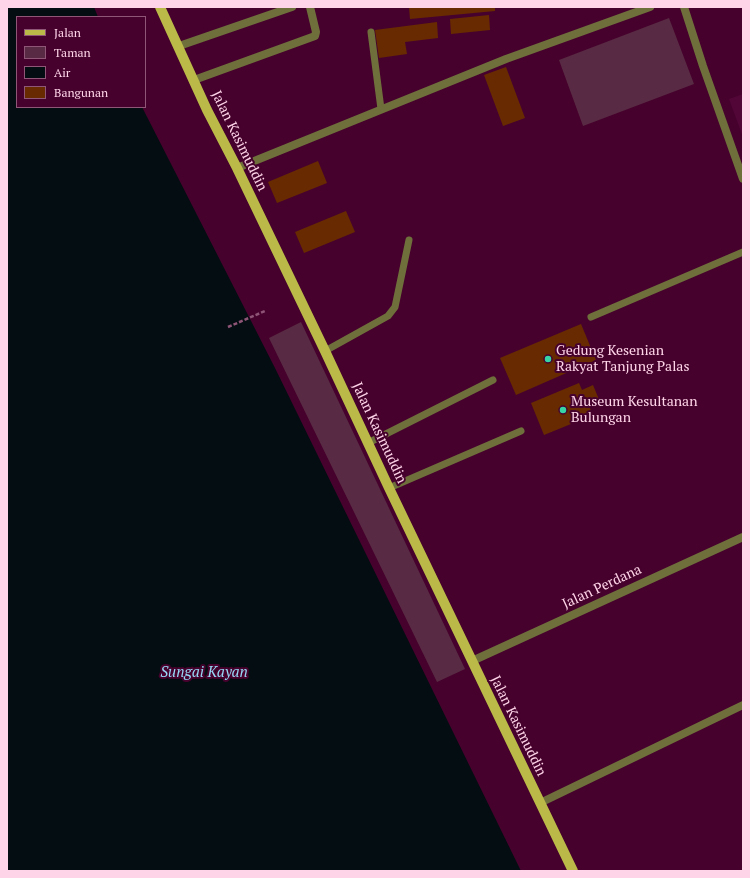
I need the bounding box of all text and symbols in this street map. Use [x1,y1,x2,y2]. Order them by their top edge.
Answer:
legend [16,16,146,108]
text: Jalan [54,25,81,40]
text: Taman [54,45,91,60]
text: Air [54,65,70,80]
text: Bangunan [54,85,108,100]
street label: Jalan Kasimuddin [207,88,271,194]
place label: Gedung Kesenian Rakyat Tanjung Palas [556,343,689,376]
marker: Gedung Kesenian Rakyat Tanjung Palas [543,354,553,364]
street label: Jalan Kasimuddin [348,380,410,486]
place label: Museum Kesultanan Bulungan [571,394,697,426]
marker: Museum Kesultanan Bulungan [558,405,568,415]
street label: Jalan Perdana [560,561,644,613]
water label: Sungai Kayan [160,664,248,682]
street label: Jalan Kasimuddin [486,673,550,779]

